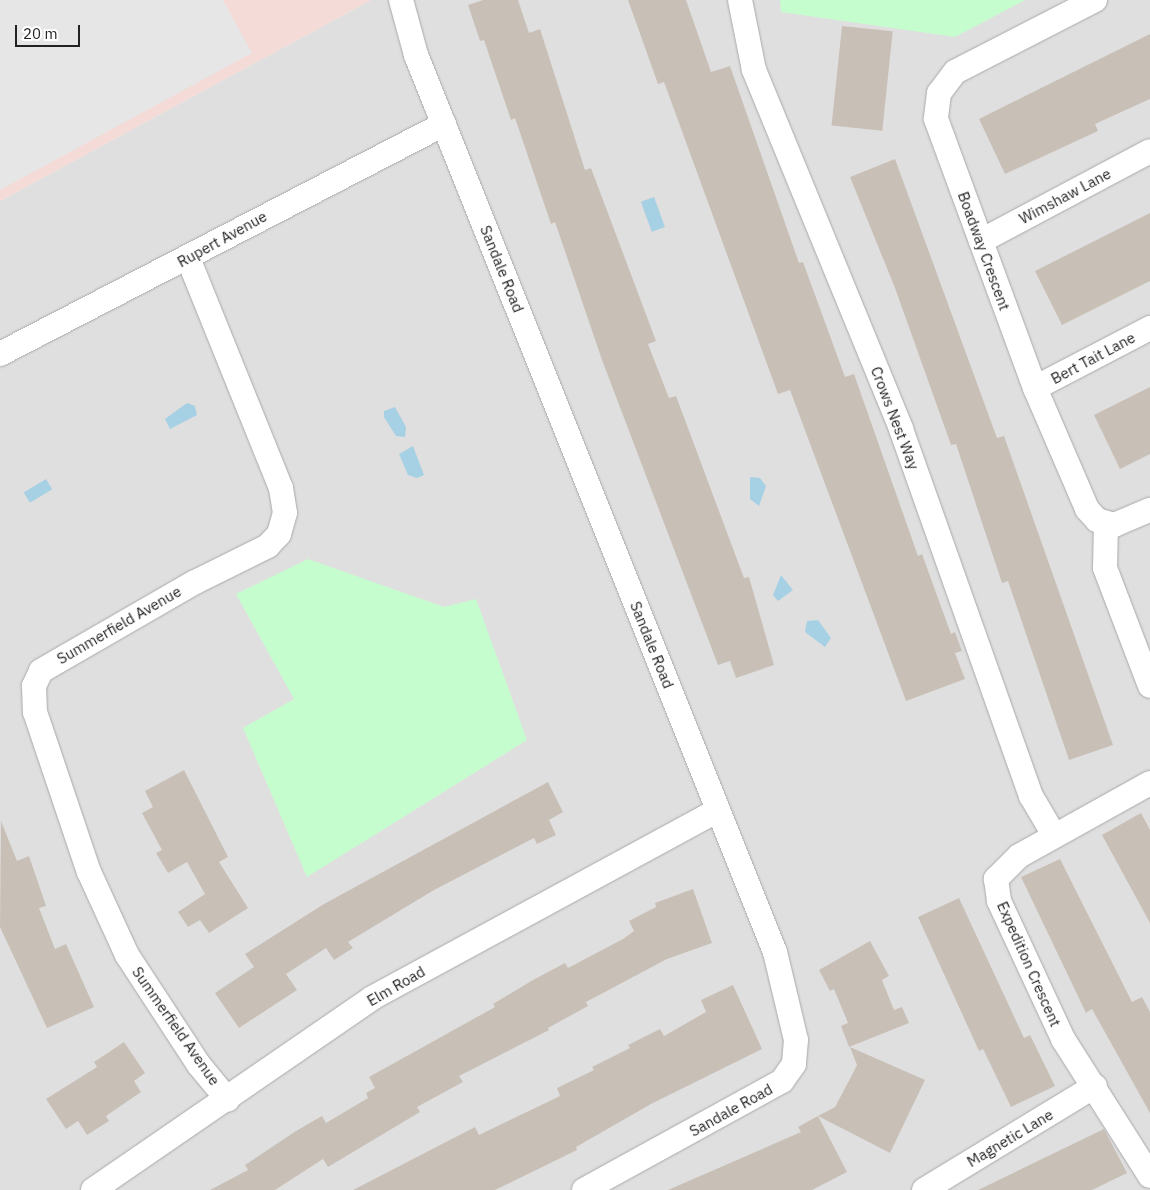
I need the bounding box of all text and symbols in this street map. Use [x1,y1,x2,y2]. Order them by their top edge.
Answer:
scale bar [18,15,82,47]
text: 20 m [23,24,58,43]
street label: Wimshaw Lane [1016,164,1114,228]
street label: Boadway Crescent [954,189,1014,313]
street label: Rupert Avenue [174,207,270,271]
street label: Sandale Road [476,223,528,315]
street label: Bert Tait Lane [1048,328,1138,388]
street label: Crows Nest Way [867,364,923,472]
street label: Summerfield Avenue [54,582,184,668]
street label: Sandale Road [626,599,678,691]
street label: Expedition Crescent [993,899,1065,1029]
street label: Elm Road [364,962,428,1010]
street label: Summerfield Avenue [128,963,224,1089]
street label: Sandale Road [686,1080,776,1140]
street label: Magnetic Lane [964,1105,1056,1171]

